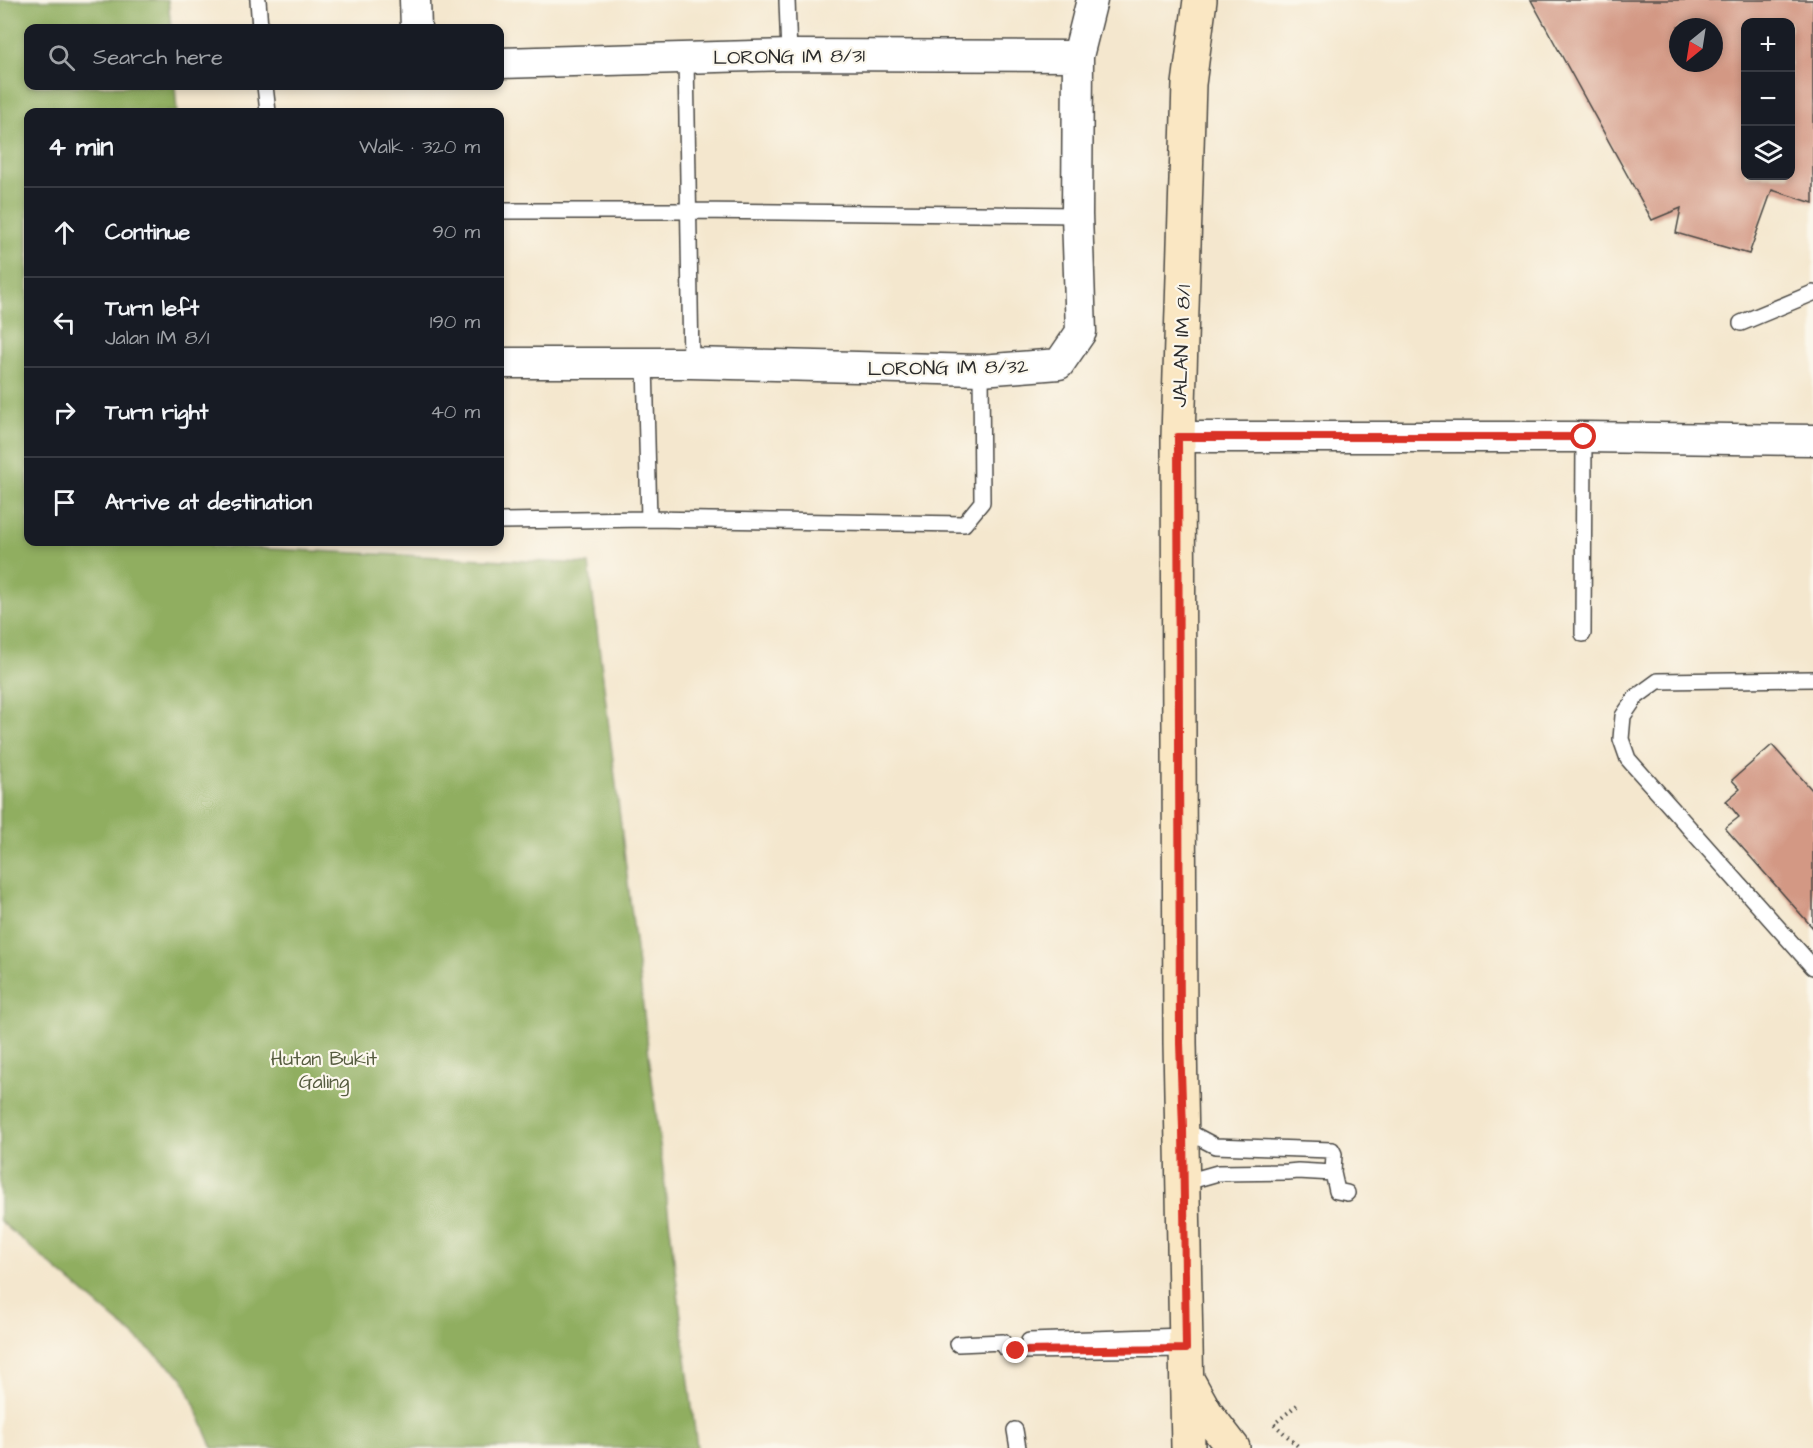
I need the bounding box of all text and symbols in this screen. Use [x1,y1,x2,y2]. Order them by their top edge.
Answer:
north arrow [1669,18,1723,72]
map controls [1741,18,1795,180]
button: + [1741,18,1795,72]
search box [24,24,504,90]
icon: search [45,41,78,74]
text: Search here [93,42,223,73]
street label: LORONG IM 8/31 [713,42,866,72]
button: − [1741,72,1795,126]
button: layers [1741,126,1795,180]
text: 4 min [48,129,113,165]
text: Walk · 320 m [359,133,480,161]
icon: ahead [48,216,81,249]
text: Continue [105,217,190,248]
text: 90 m [432,218,480,246]
street label: JALAN IM 8/1 [1166,284,1198,408]
text: Turn left [105,293,199,324]
icon: left [48,306,81,339]
text: 190 m [430,308,480,336]
text: Jalan IM 8/1 [105,324,209,352]
street label: LORONG IM 8/32 [867,353,1029,383]
icon: right [48,396,81,429]
text: Turn right [105,397,208,428]
text: 40 m [430,398,480,426]
route start [1570,423,1596,449]
icon: arrive [48,486,81,519]
text: Arrive at destination [105,487,312,518]
park label: Hutan Bukit Galing [271,1045,377,1097]
route end [1002,1337,1028,1363]

